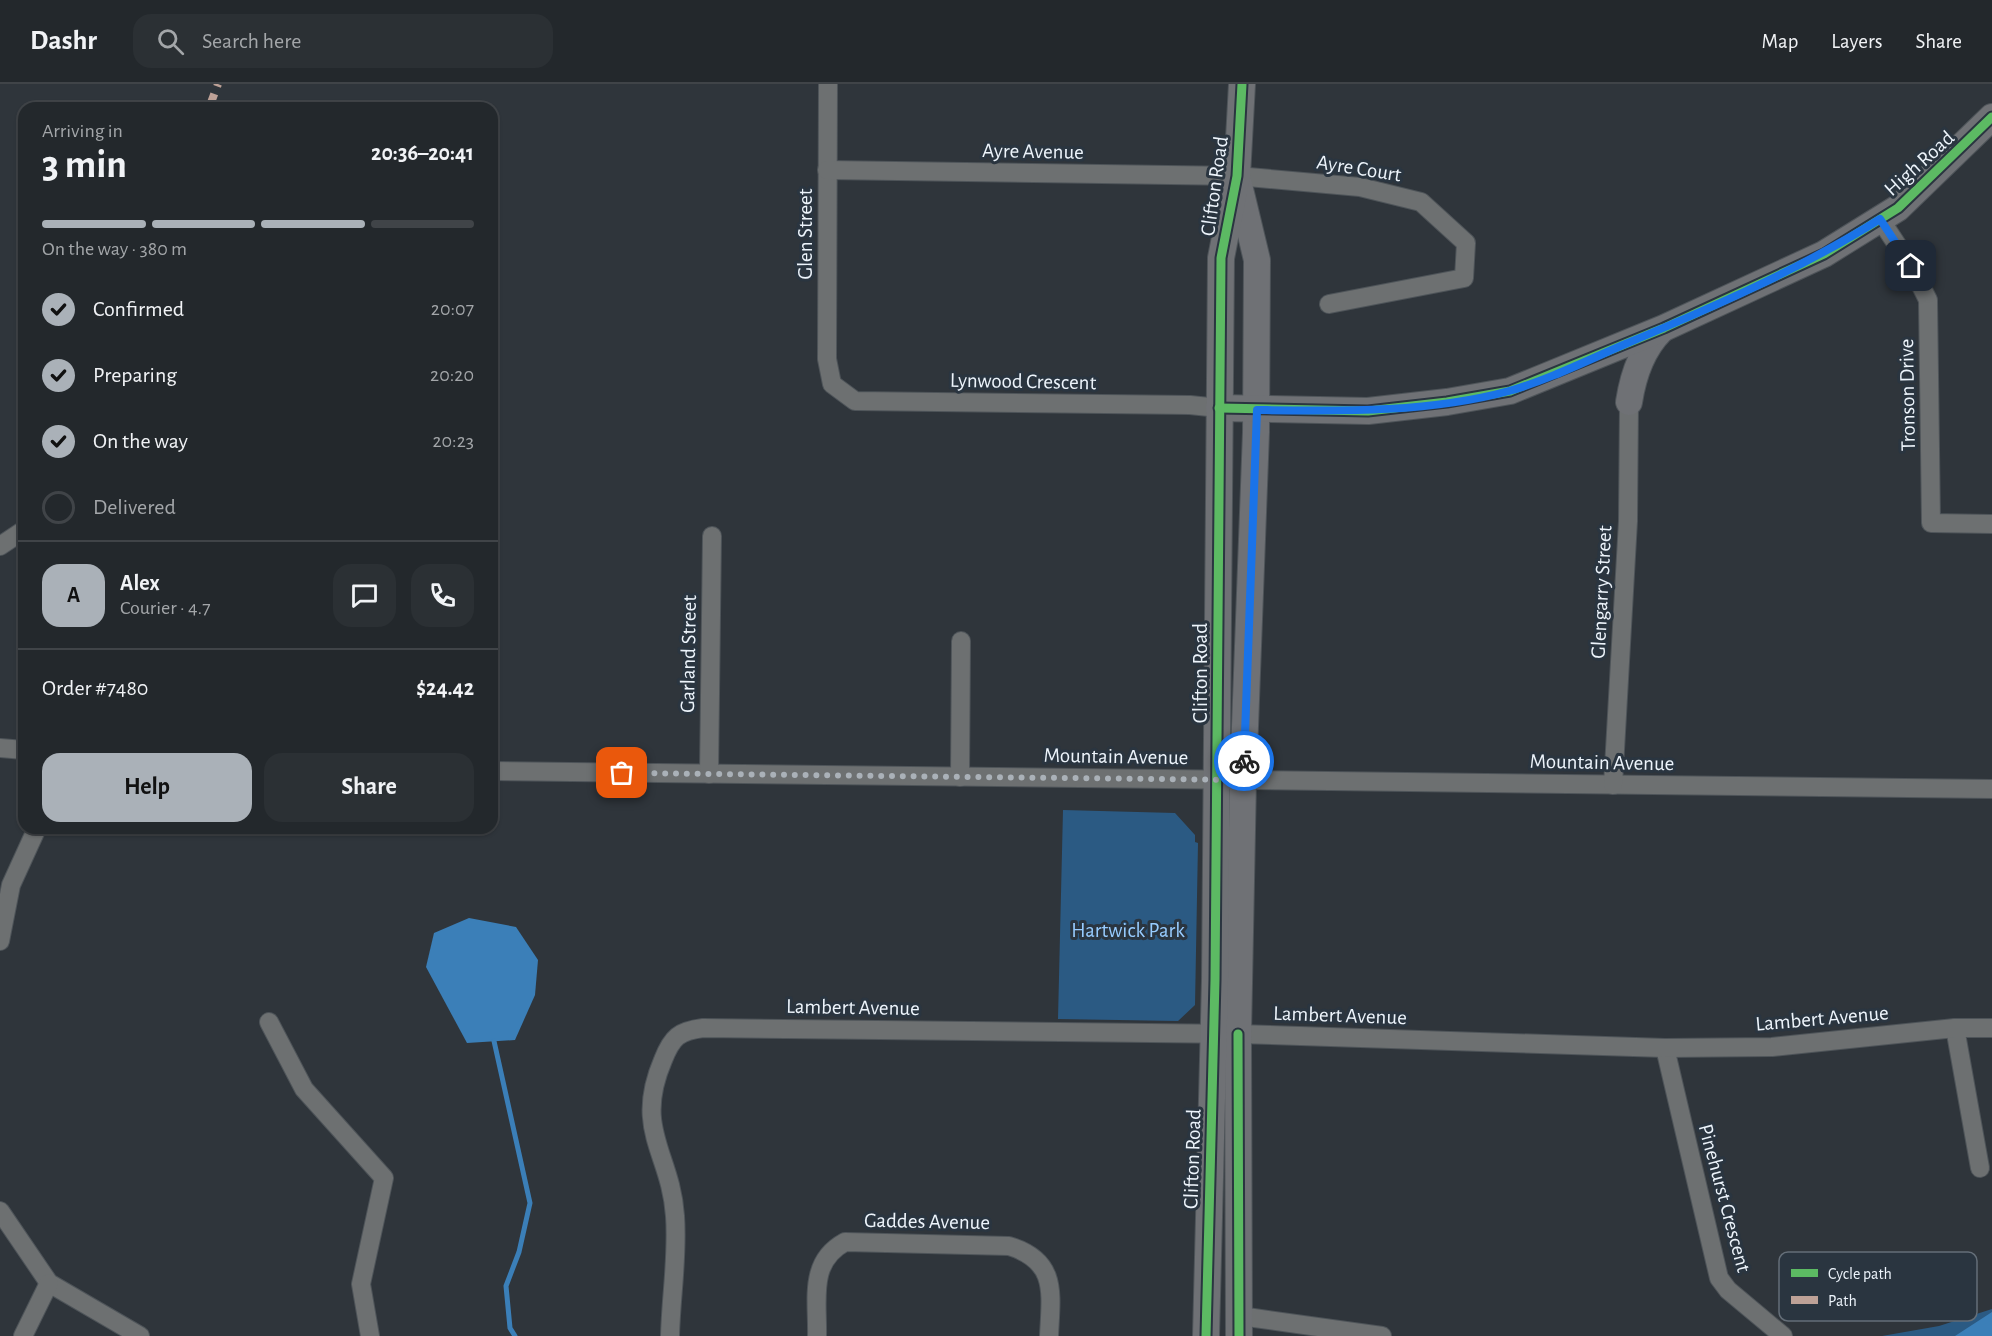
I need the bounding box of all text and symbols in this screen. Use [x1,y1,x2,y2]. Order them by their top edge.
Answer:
search box [133,14,553,68]
icon: search [154,25,187,58]
text: Dashr [30,27,97,55]
text: Search here [202,30,301,52]
text: Map [1762,31,1798,52]
text: Layers [1831,31,1882,52]
text: Share [1915,31,1962,52]
text: Arriving in [42,121,123,141]
street label: High Road [1880,127,1958,200]
street label: Clifton Road [1197,135,1232,237]
street label: Ayre Avenue [982,140,1084,163]
text: 20:36–20:41 [371,142,474,164]
text: 3 min [42,146,127,185]
street label: Ayre Court [1315,151,1403,186]
street label: Glen Street [795,188,816,280]
text: On the way · 380 m [42,239,187,259]
pin [1885,240,1936,291]
icon: home [1894,249,1927,282]
icon: check [42,293,75,326]
text: Confirmed [93,298,184,320]
text: 20:07 [431,299,474,319]
street label: Tronson Drive [1896,339,1919,451]
icon: check [42,359,75,392]
text: Preparing [93,364,177,386]
text: 20:20 [430,365,474,385]
street label: Lynwood Crescent [950,370,1097,393]
icon: check [42,425,75,458]
text: On the way [93,430,188,452]
text: 20:23 [432,431,474,451]
text: Delivered [93,496,176,518]
street label: Glengarry Street [1588,525,1615,659]
button: chat [333,564,396,627]
button: phone [411,564,474,627]
text: Alex [120,572,160,594]
text: A [67,584,80,606]
street label: Garland Street [677,595,700,713]
text: Courier · 4.7 [120,598,211,618]
street label: Clifton Road [1190,623,1211,723]
text: Order #7480 [42,677,148,699]
text: $24.42 [416,677,474,699]
courier [1214,731,1274,791]
street label: Mountain Avenue [1043,745,1189,768]
icon: bike [1228,745,1261,778]
pin [596,747,647,798]
street label: Mountain Avenue [1529,751,1675,774]
button: Help [42,753,252,822]
button: Share [264,753,474,822]
icon: bag [605,756,638,789]
park label: Hartwick Park [1071,920,1185,941]
street label: Lambert Avenue [786,996,920,1019]
street label: Lambert Avenue [1755,1002,1890,1035]
street label: Lambert Avenue [1273,1003,1407,1028]
street label: Clifton Road [1180,1108,1205,1210]
street label: Pinehurst Crescent [1695,1122,1754,1275]
street label: Gaddes Avenue [864,1210,990,1233]
legend [1779,1252,1977,1321]
text: Cycle path [1828,1266,1892,1283]
text: Path [1828,1293,1857,1309]

